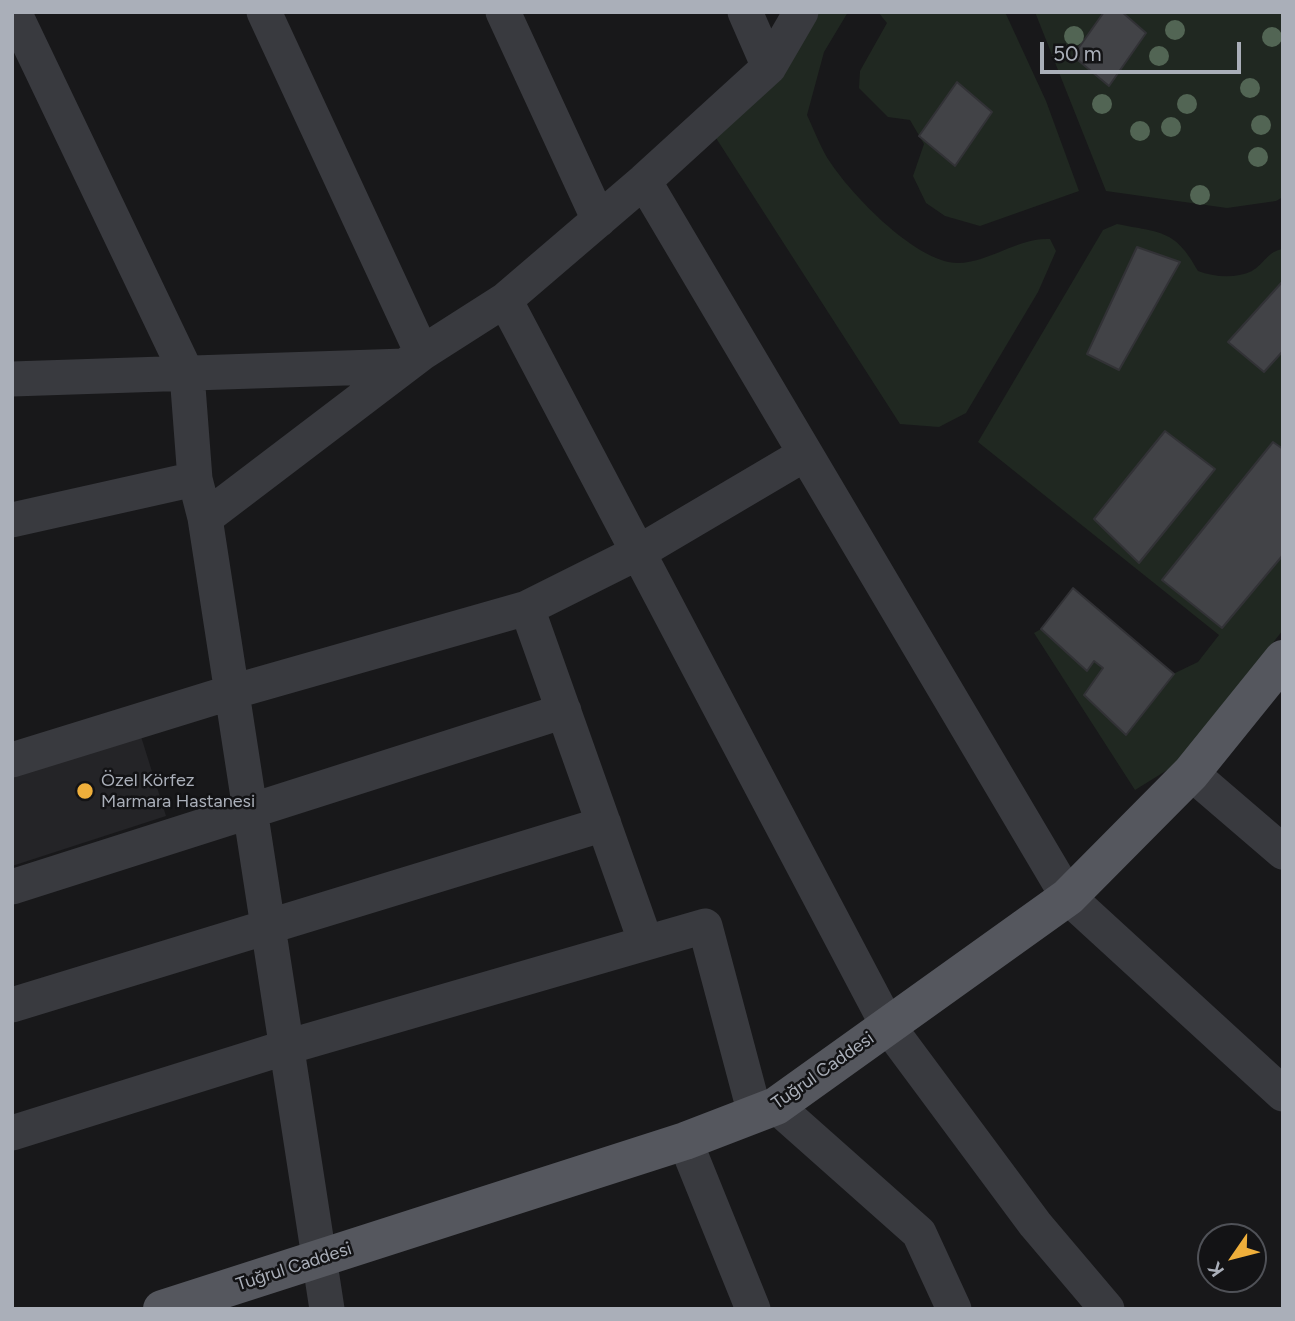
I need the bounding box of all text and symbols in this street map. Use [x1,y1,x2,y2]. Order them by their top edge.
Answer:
scale bar [1043,28,1244,72]
text: 50 m [1053,41,1102,66]
place label: Özel Körfez Marmara Hastanesi [101,770,255,812]
marker: Özel Körfez Marmara Hastanesi [75,781,95,801]
street label: Tuğrul Caddesi [768,1028,878,1114]
north arrow [1197,1223,1267,1293]
street label: Tuğrul Caddesi [234,1238,354,1296]
text: K [1203,1257,1229,1281]

